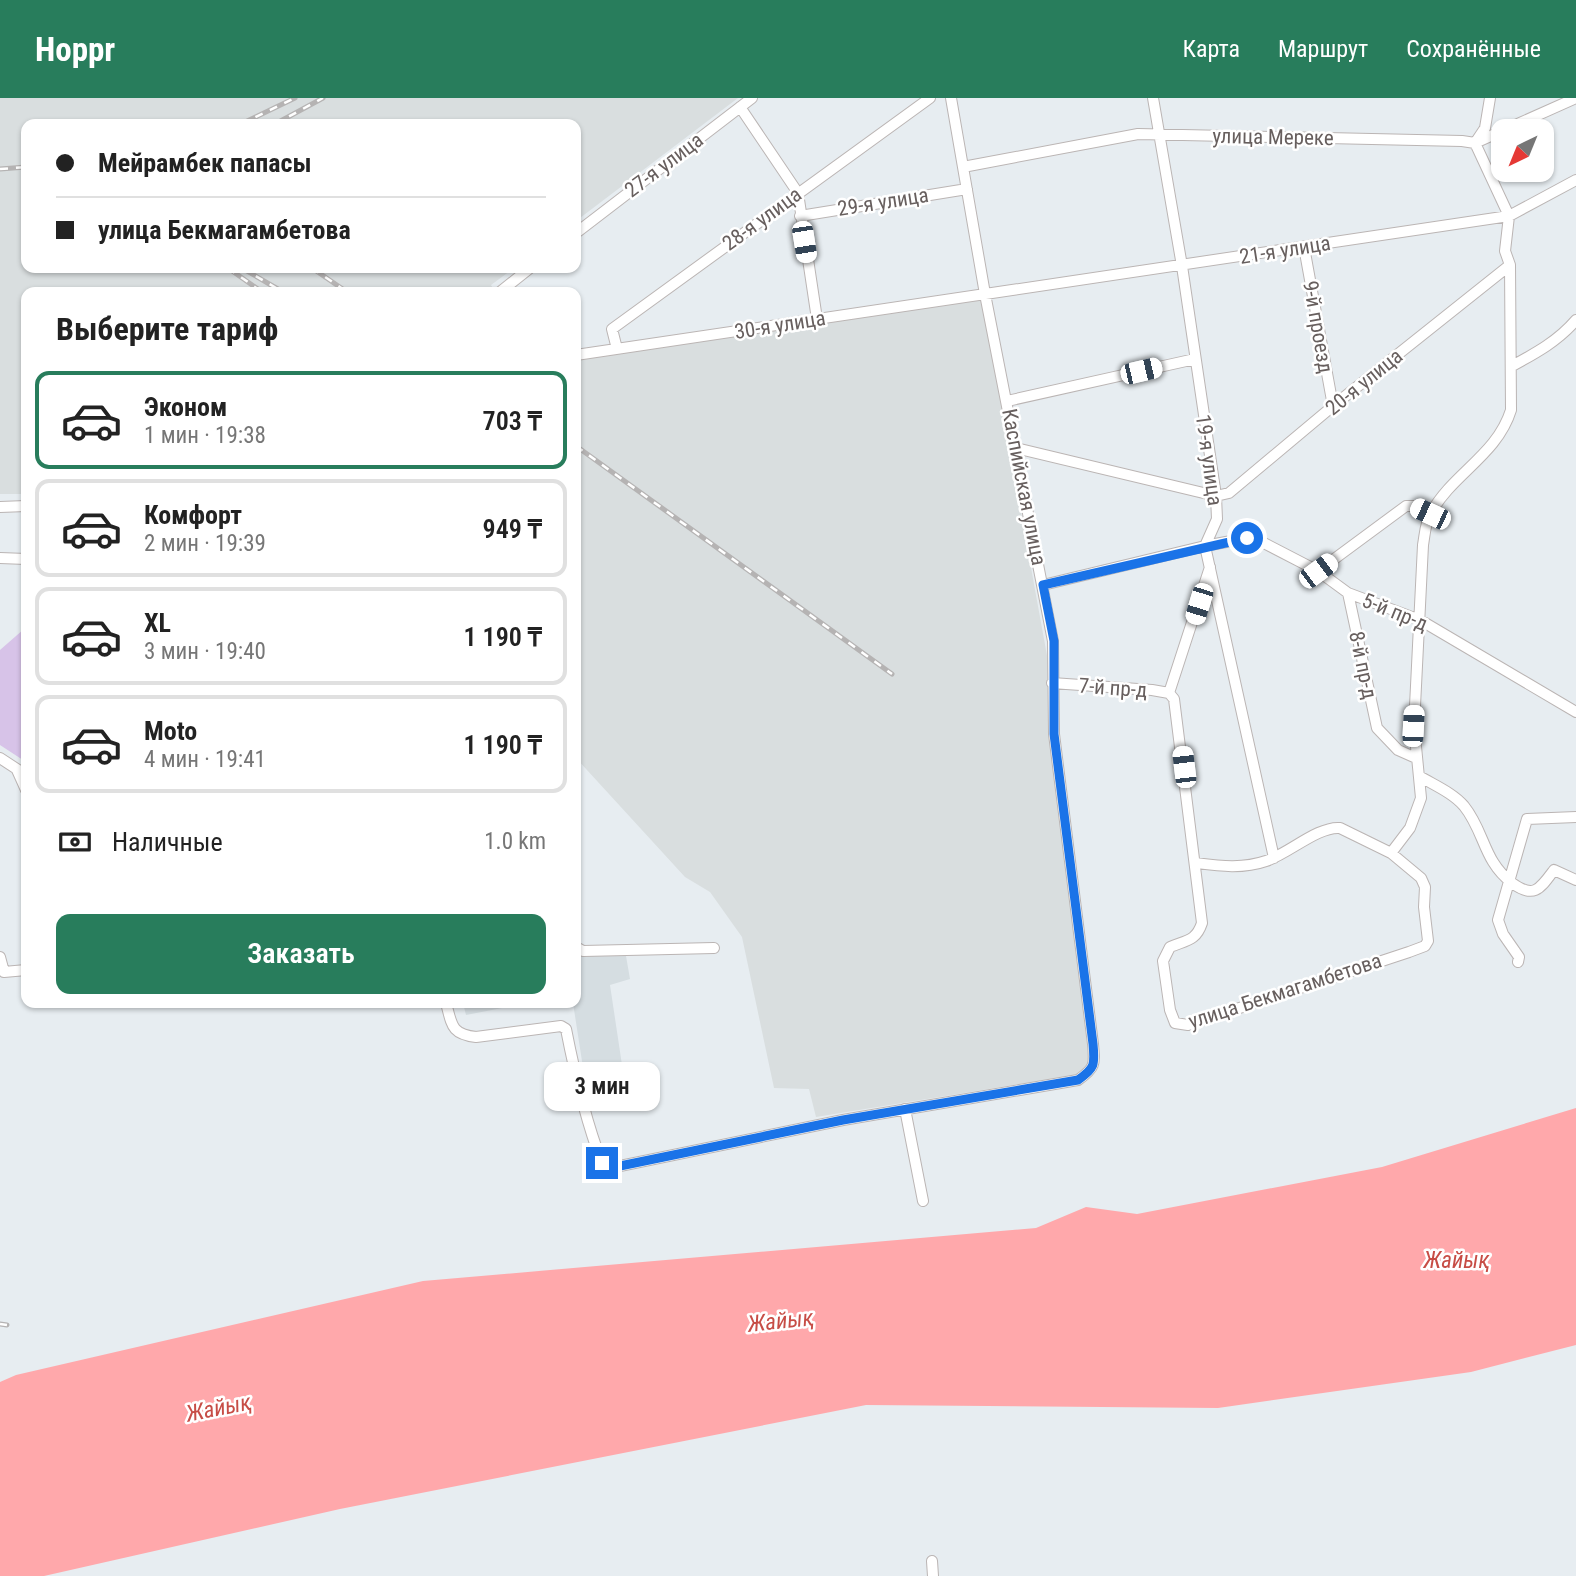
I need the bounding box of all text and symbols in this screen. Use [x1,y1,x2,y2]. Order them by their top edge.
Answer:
text: Hoppr [35,30,115,69]
text: Карта [1183,35,1240,63]
text: Маршрут [1278,35,1368,63]
text: Сохранённые [1406,35,1541,63]
north arrow [1491,119,1554,182]
map controls [1491,119,1554,182]
street label: улица Мереке [1212,124,1334,150]
street label: 27-я улица [620,128,708,202]
text: Мейрамбек папасы [98,148,312,178]
street label: 28-я улица [718,182,806,256]
street label: 29-я улица [836,183,930,221]
text: улица Бекмагамбетова [98,215,351,245]
car [791,220,818,264]
street label: 21-я улица [1238,231,1332,269]
street label: 9-й проезд [1298,279,1338,375]
street label: 30-я улица [733,306,827,344]
text: Выберите тариф [56,310,278,348]
street label: 20-я улица [1321,344,1407,420]
car [1119,356,1164,386]
icon: car [60,389,123,452]
text: Эконом [144,392,227,422]
text: 703 ₸ [483,406,542,436]
street label: Каспийская улица [997,407,1051,567]
street label: 19-я улица [1191,413,1227,507]
text: 1 мин · 19:38 [144,422,266,449]
car [1407,496,1454,532]
icon: car [60,497,123,560]
text: Комфорт [144,500,242,530]
text: 949 ₸ [483,514,542,544]
route start [1231,522,1263,554]
text: 2 мин · 19:39 [144,530,266,557]
car [1295,550,1342,592]
car [1183,581,1216,627]
street label: 5-й пр-д [1359,588,1431,636]
icon: car [60,605,123,668]
text: XL [144,608,171,638]
text: 1 190 ₸ [464,622,542,652]
street label: 8-й пр-д [1344,629,1382,701]
text: 3 мин · 19:40 [144,638,266,665]
street label: 7-й пр-д [1078,674,1148,702]
car [1402,704,1425,748]
icon: car [60,713,123,776]
text: Moto [144,716,197,746]
text: 1 190 ₸ [464,730,542,760]
car [1172,745,1197,789]
text: 4 мин · 19:41 [144,746,266,773]
icon: cash [56,823,94,861]
text: Наличные [112,827,223,857]
text: 1.0 km [484,828,546,855]
button: Заказать [56,914,546,994]
street label: улица Бекмагамбетова [1185,948,1385,1034]
callout: 3 мин [544,1062,660,1110]
text: 3 мин [574,1073,630,1100]
route end [586,1147,618,1179]
water label: Жайық [1423,1247,1491,1274]
water label: Жайық [745,1304,816,1338]
water label: Жайық [183,1388,255,1428]

